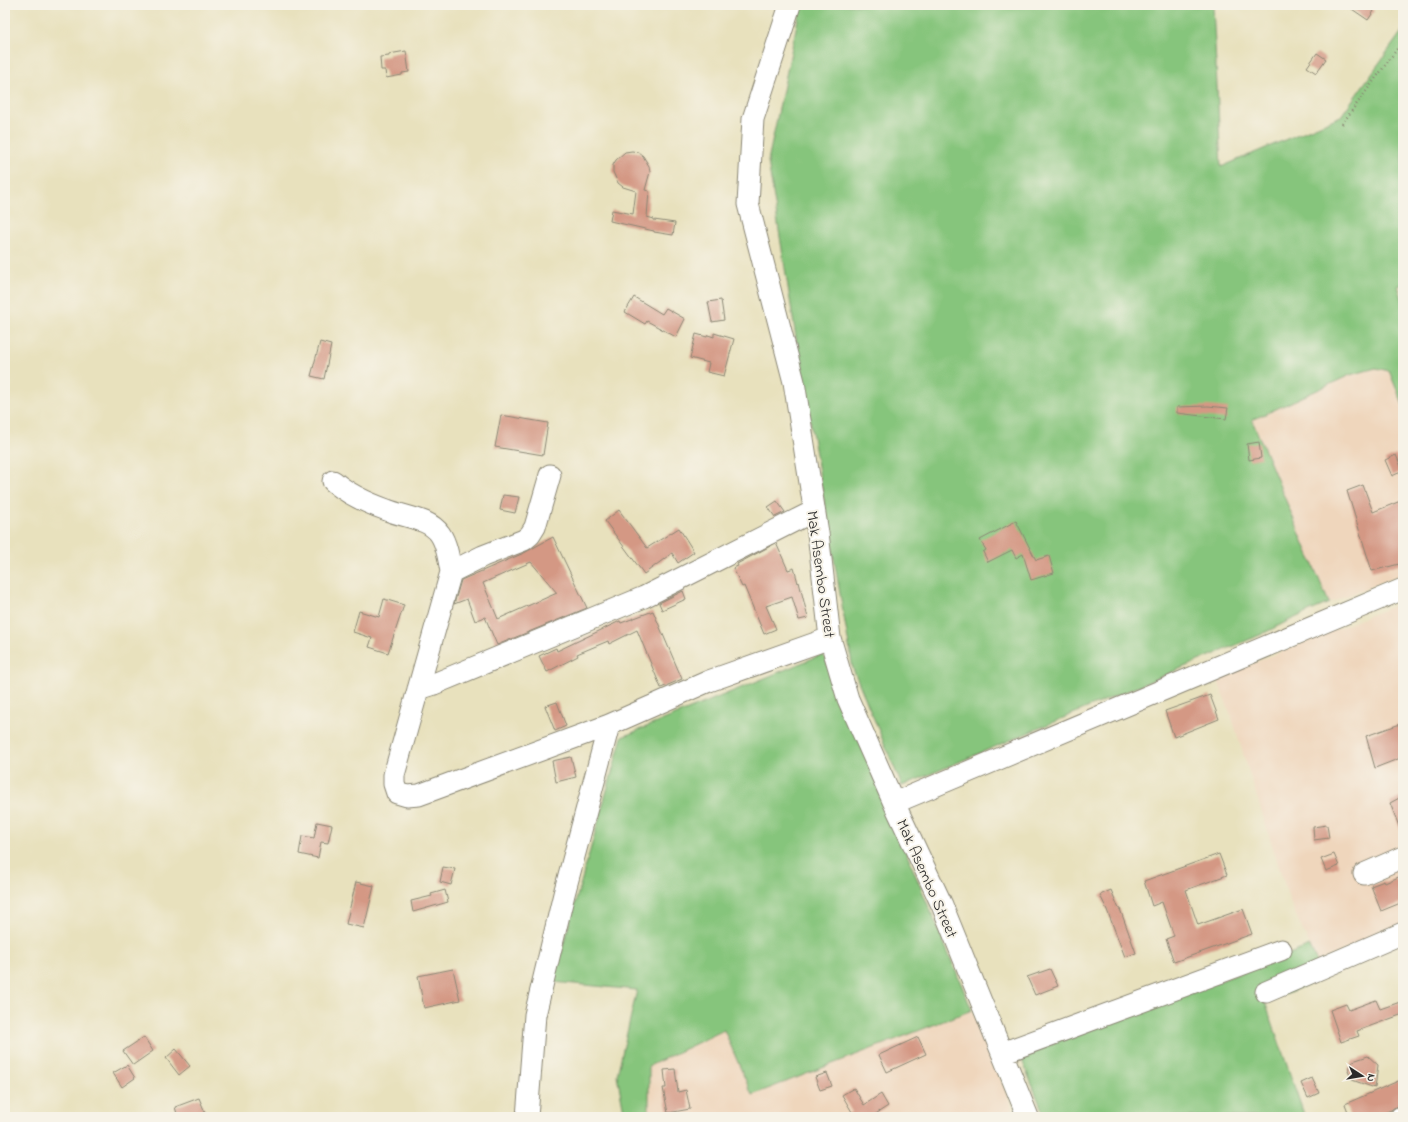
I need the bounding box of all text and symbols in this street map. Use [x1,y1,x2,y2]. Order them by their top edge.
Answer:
street label: Mak Asembo Street [799,509,841,640]
street label: Mak Asembo Street [889,815,963,943]
north arrow [1342,1056,1382,1096]
text: N [1362,1073,1379,1083]

